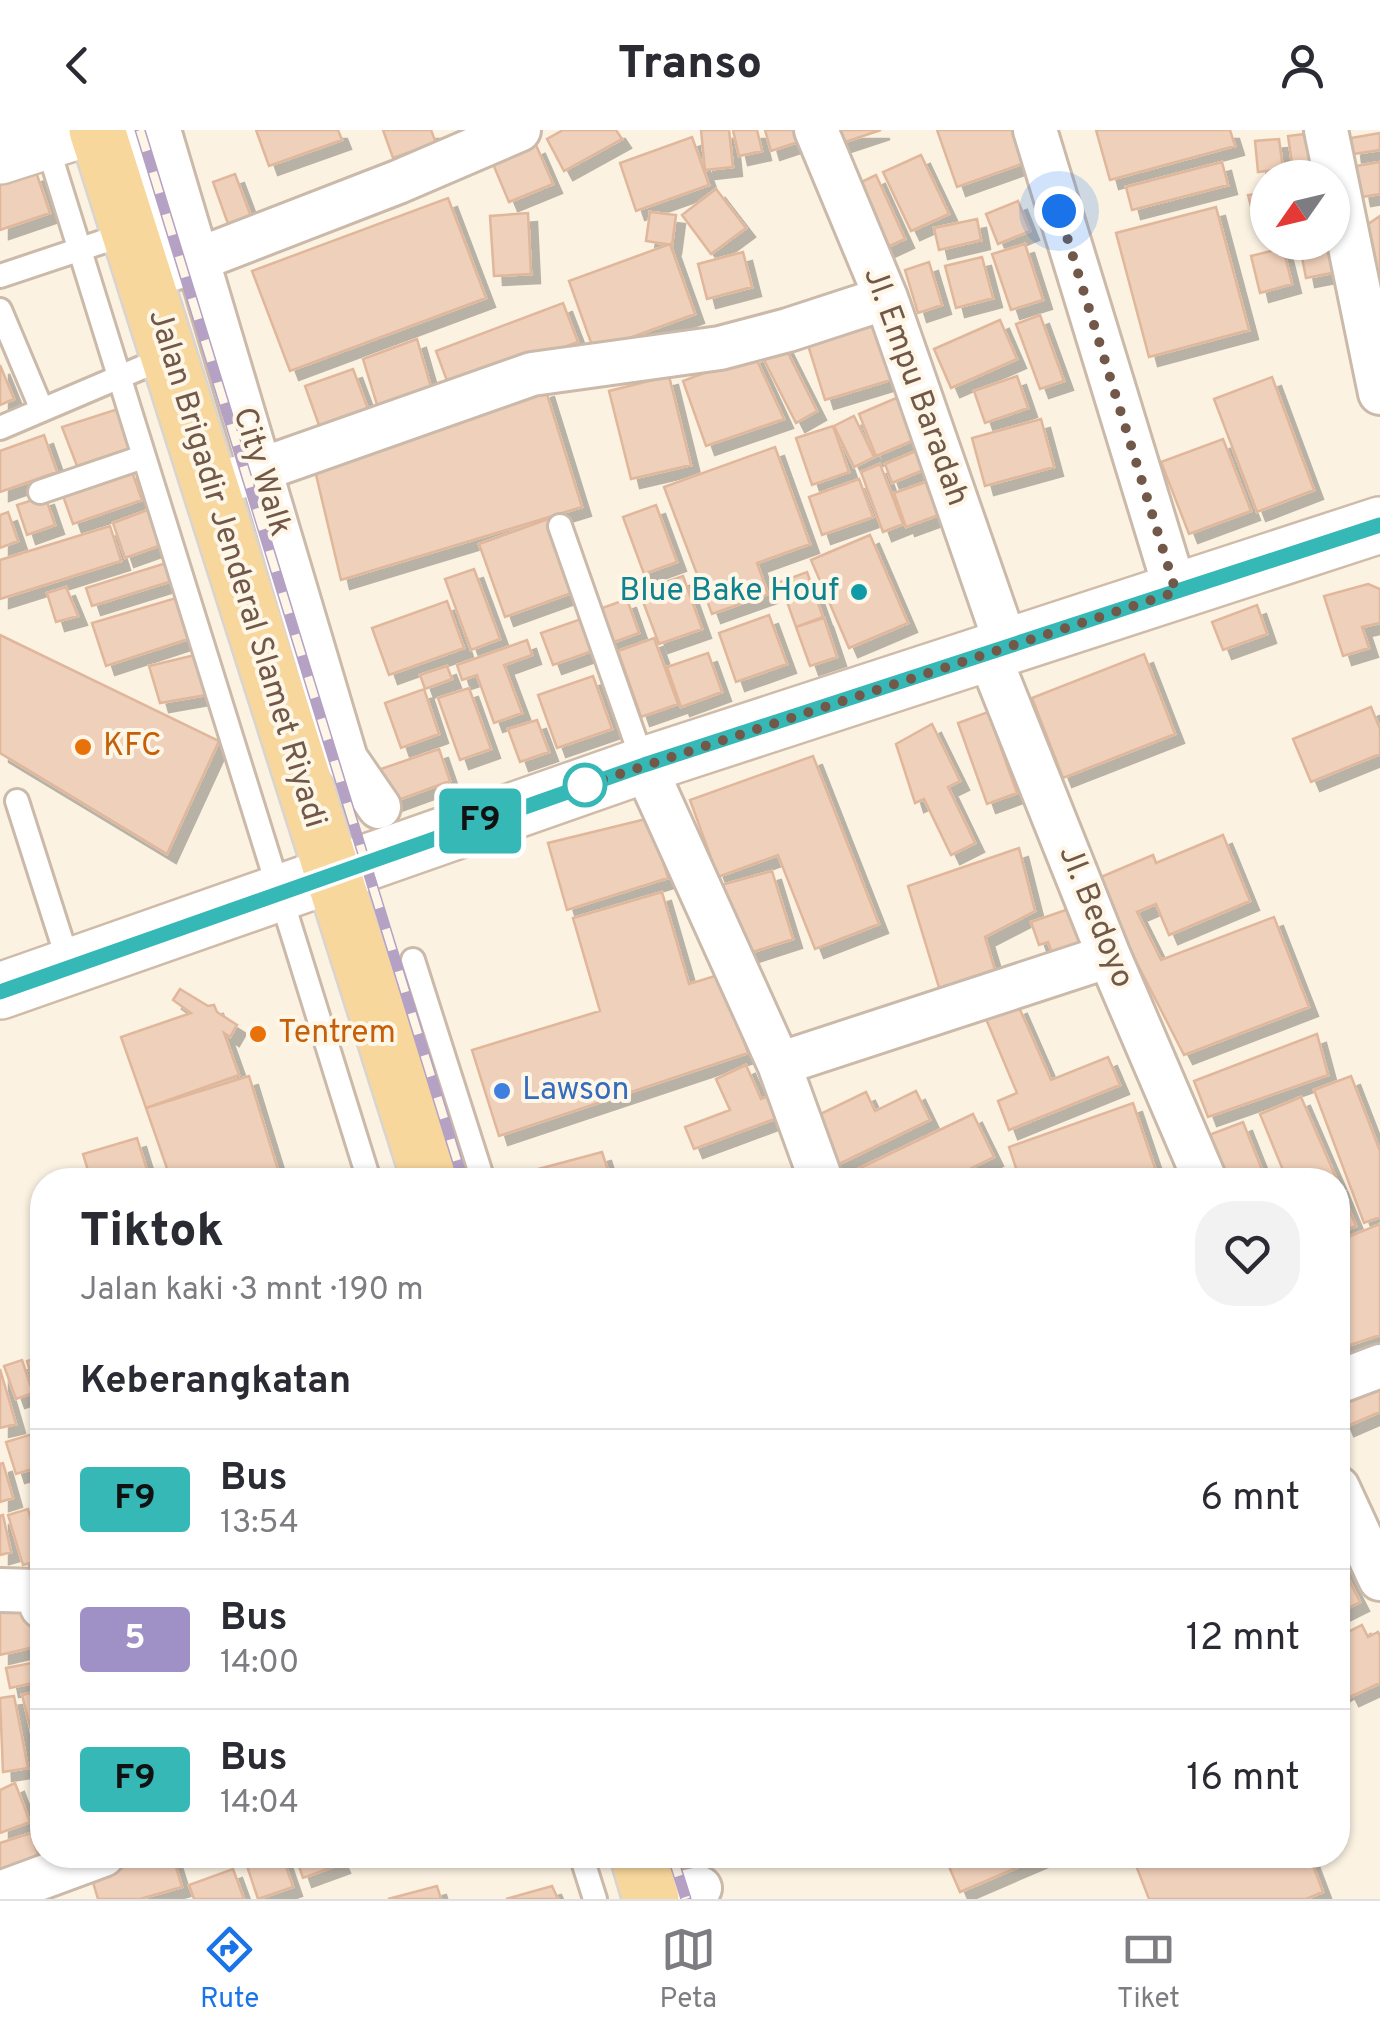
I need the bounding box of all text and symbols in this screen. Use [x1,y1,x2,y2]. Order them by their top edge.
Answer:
text: Transo [618,37,762,94]
icon: back [50,38,105,93]
icon: person [1275,38,1330,93]
north arrow [1250,160,1350,260]
map controls [1250,160,1350,260]
your location [1034,186,1084,236]
street label: Jl. Empu Baradah [853,262,977,512]
street label: Jalan Brigadir Jenderal Slamet Riyadi [138,305,334,833]
street label: City Walk [223,403,299,541]
place label: Blue Bake Houf [619,572,839,612]
marker: Blue Bake Houf [848,581,870,603]
place label: KFC [103,727,162,767]
marker: KFC [72,736,94,758]
unlabelled marker [564,764,606,806]
line badge: F9 [435,788,525,854]
text: F9 [459,799,501,843]
street label: Jl. Bedoyo [1048,840,1142,994]
place label: Tentrem [278,1014,396,1054]
marker: Tentrem [247,1023,269,1045]
place label: Lawson [522,1071,630,1111]
marker: Lawson [491,1080,513,1102]
button: heart [1195,1201,1300,1306]
text: Tiktok [80,1203,224,1263]
text: Jalan kaki · 3 mnt · 190 m [80,1271,424,1311]
text: Keberangkatan [80,1358,351,1407]
text: Bus [220,1455,287,1504]
text: 6 mnt [1201,1475,1300,1524]
text: F9 [114,1477,156,1521]
text: 13:54 [220,1504,299,1544]
text: Bus [220,1595,287,1644]
text: 12 mnt [1186,1615,1300,1664]
text: 5 [124,1617,146,1661]
text: 14:00 [220,1644,299,1684]
text: Bus [220,1735,287,1784]
text: 16 mnt [1186,1755,1300,1804]
text: F9 [114,1757,156,1801]
text: 14:04 [220,1784,299,1824]
tab: Rute [200,1922,259,2018]
tab: Peta [659,1922,717,2018]
tab: Tiket [1117,1922,1180,2018]

